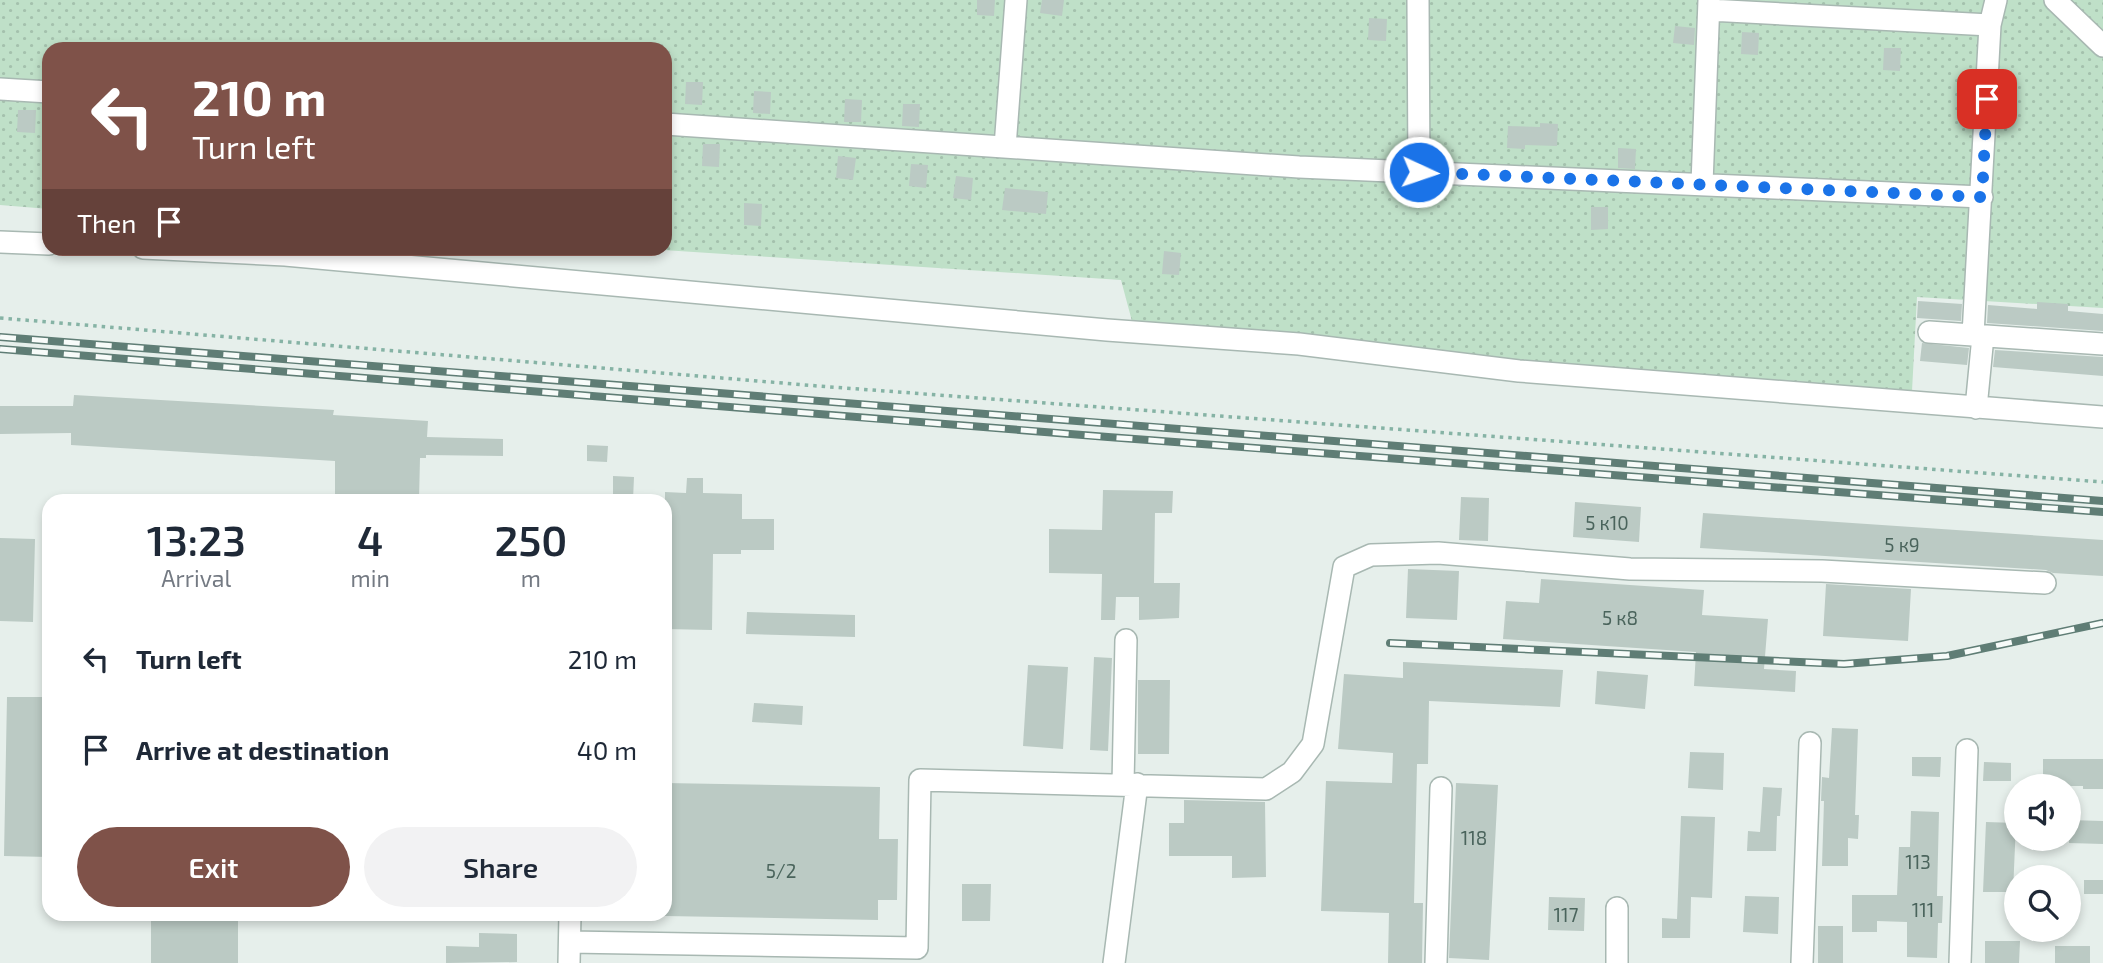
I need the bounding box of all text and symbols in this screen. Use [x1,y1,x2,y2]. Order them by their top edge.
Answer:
text: 210 m [192,67,326,126]
pin [1957,69,2017,129]
icon: left [77,70,168,161]
icon: arrive [1968,80,2006,118]
text: Turn left [192,127,316,165]
position arrow [1382,135,1456,209]
icon: arrive [150,203,188,241]
text: Then [77,207,136,238]
house number: 5 к10 [1585,511,1629,534]
text: 13:23 [147,514,246,564]
text: 4 [357,514,383,564]
text: 250 [494,514,567,564]
house number: 5 к9 [1884,533,1920,556]
text: Arrival [161,564,231,592]
text: min [351,564,390,592]
text: m [521,564,541,592]
house number: 5 к8 [1602,606,1638,629]
icon: left [77,640,115,678]
text: Turn left [136,643,242,674]
text: 210 m [568,643,637,674]
icon: arrive [77,731,115,769]
text: Arrive at destination [136,734,389,765]
text: 40 m [577,734,637,765]
map controls [2004,774,2081,942]
button: sound [2004,774,2081,851]
house number: 118 [1461,826,1487,849]
button: Exit [77,827,350,907]
button: Share [364,827,637,907]
house number: 113 [1905,850,1931,873]
house number: 5/2 [766,859,796,882]
button: search [2004,865,2081,942]
house number: 111 [1912,898,1934,921]
house number: 117 [1554,903,1579,926]

